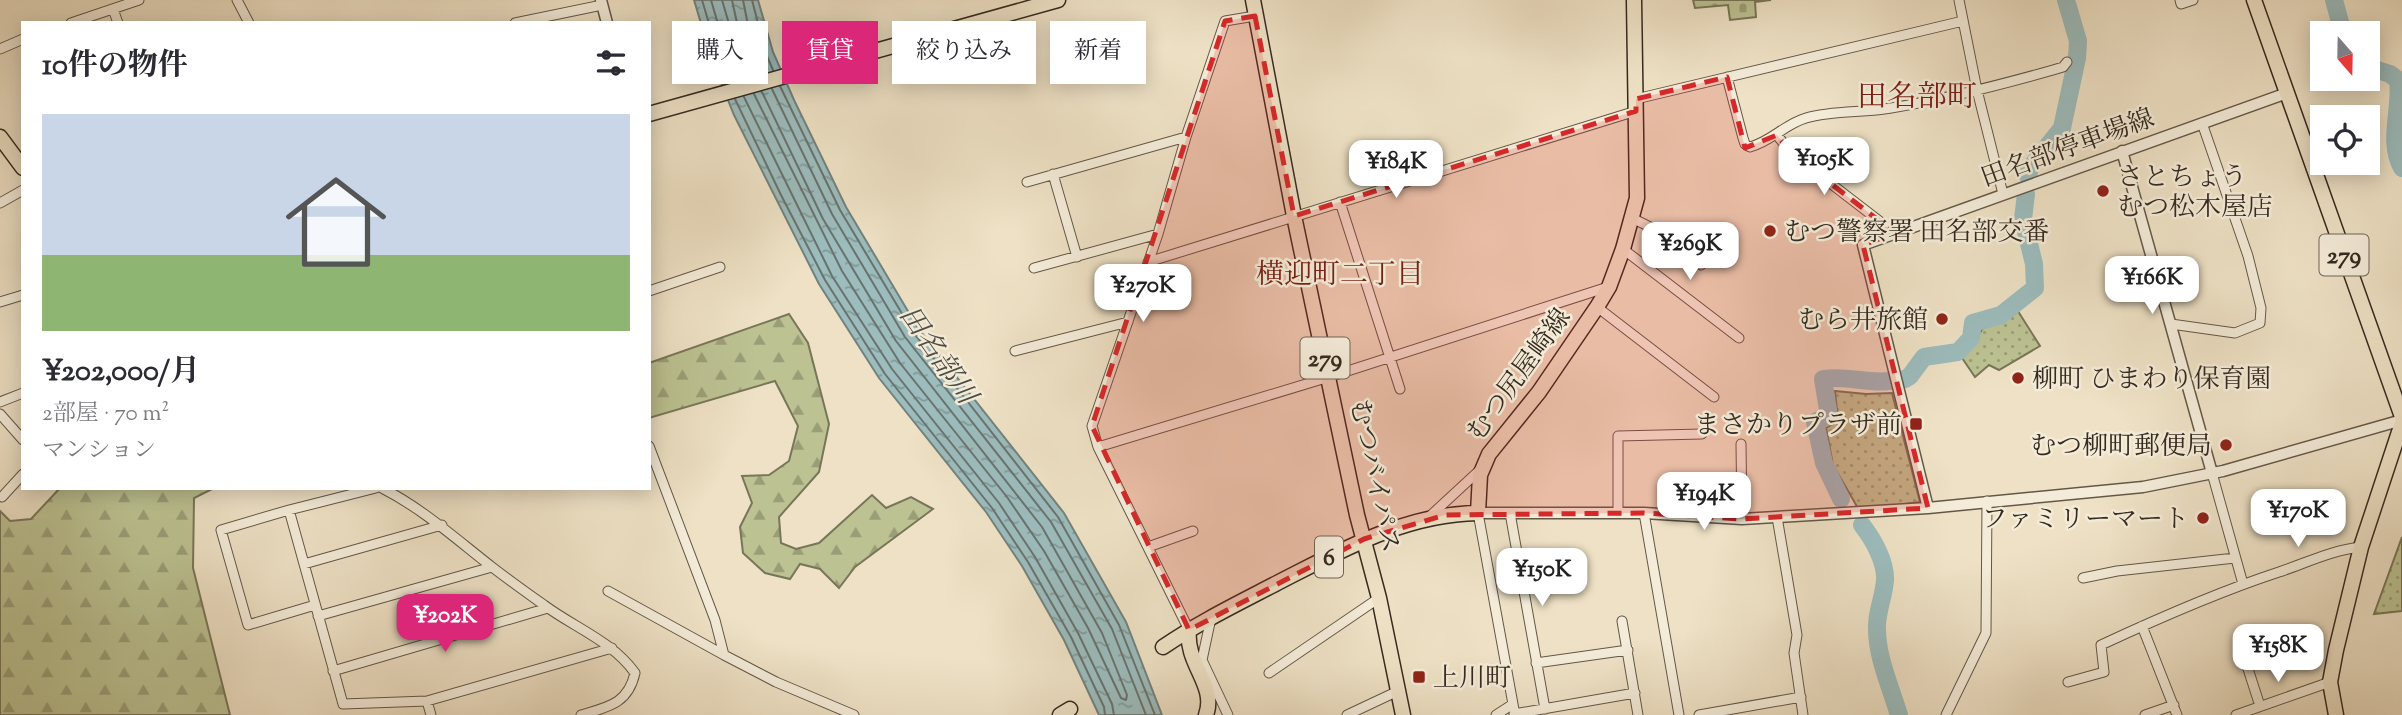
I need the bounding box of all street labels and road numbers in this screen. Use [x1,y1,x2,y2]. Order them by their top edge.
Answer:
street label: 田名部停車場線 [1976,101,2160,198]
road number: 279 [2320,234,2368,276]
street label: むつ尻屋崎線 [1459,301,1581,449]
road number: 279 [1300,338,1350,379]
street label: むつバイパス [1339,397,1408,556]
road number: 6 [1315,536,1343,578]

